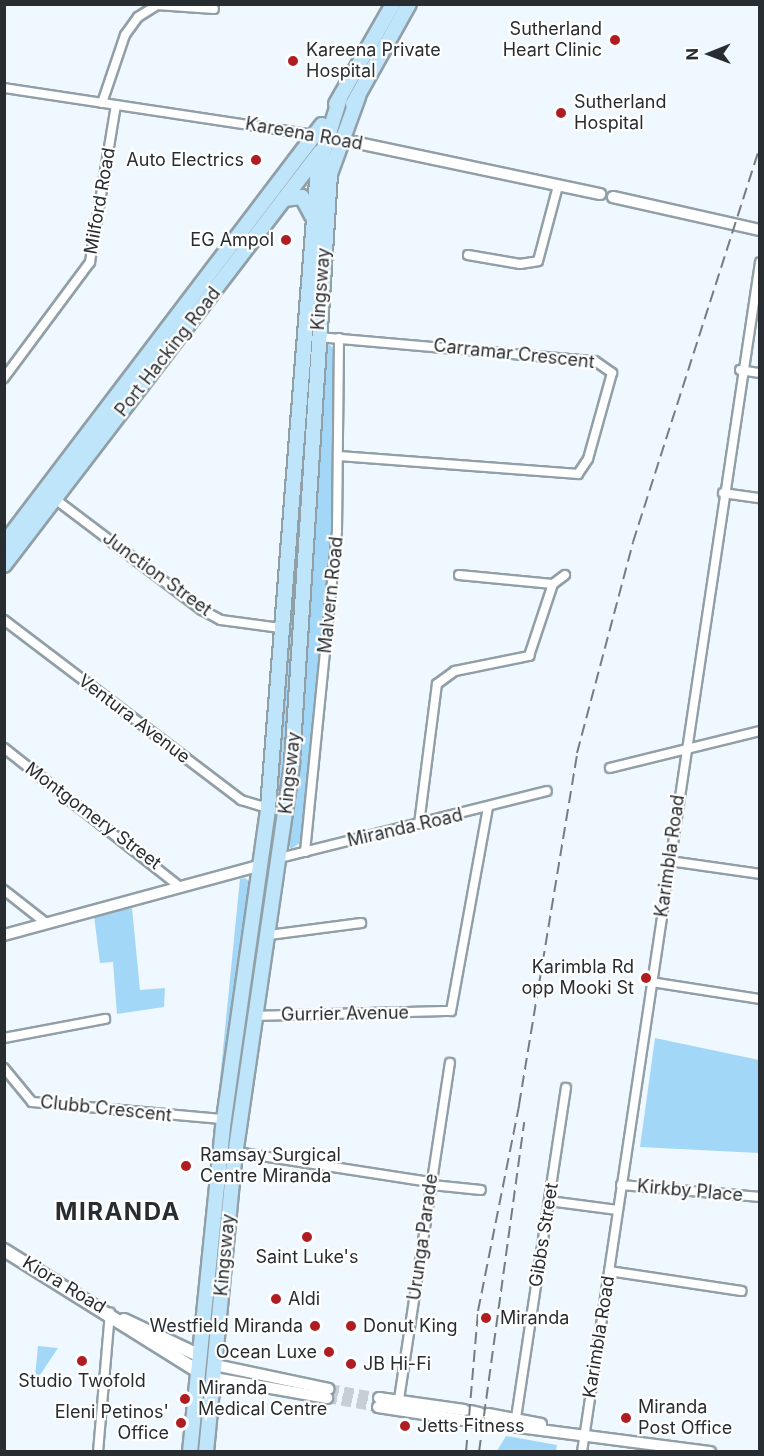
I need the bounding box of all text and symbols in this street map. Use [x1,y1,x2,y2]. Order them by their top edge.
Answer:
place label: Sutherland Heart Clinic [503,19,602,62]
north arrow [680,24,740,84]
marker: Sutherland Heart Clinic [606,31,624,49]
place label: Kareena Private Hospital [306,40,441,82]
text: N [682,48,702,61]
marker: Kareena Private Hospital [284,52,302,70]
place label: Sutherland Hospital [574,92,666,134]
marker: Sutherland Hospital [552,104,570,122]
street label: Kareena Road [244,113,364,155]
street label: Milford Road [80,146,120,256]
place label: Auto Electrics [126,149,244,171]
marker: Auto Electrics [249,153,263,167]
place label: EG Ampol [190,229,274,251]
marker: EG Ampol [279,233,293,247]
street label: Kingsway [307,247,335,331]
street label: Port Hacking Road [111,283,225,421]
street label: Carramar Crescent [432,335,596,373]
street label: Junction Street [98,527,216,621]
street label: Malvern Road [314,536,348,654]
street label: Ventura Avenue [74,670,194,768]
street label: Kingsway [275,731,305,815]
street label: Montgomery Street [21,758,165,874]
street label: Karimbla Road [651,793,689,919]
street label: Miranda Road [345,804,465,852]
place label: Karimbla Rd opp Mooki St [522,957,634,1000]
marker: Karimbla Rd opp Mooki St [639,971,653,985]
street label: Gurrier Avenue [281,1002,409,1026]
street label: Clubb Crescent [39,1091,173,1127]
place label: Ramsay Surgical Centre Miranda [200,1145,341,1188]
marker: Ramsay Surgical Centre Miranda [177,1157,195,1175]
street label: Urunga Parade [403,1172,443,1302]
street label: Kirkby Place [636,1176,744,1206]
street label: Gibbs Street [525,1181,563,1289]
district label: MIRANDA [55,1198,181,1226]
street label: Kingsway [211,1213,239,1297]
marker: Saint Luke's [300,1230,314,1244]
place label: Saint Luke's [255,1246,359,1268]
street label: Kiora Road [19,1252,109,1318]
street label: Karimbla Road [579,1274,619,1400]
place label: Aldi [288,1288,320,1310]
marker: Aldi [269,1292,283,1306]
place label: Miranda [500,1307,569,1329]
marker: Miranda [477,1309,495,1327]
place label: Westfield Miranda [150,1315,303,1337]
place label: Donut King [363,1315,457,1337]
marker: Westfield Miranda [308,1319,322,1333]
marker: Donut King [344,1319,358,1333]
place label: Ocean Luxe [216,1341,317,1363]
marker: Ocean Luxe [322,1345,336,1359]
place label: JB Hi-Fi [363,1353,431,1375]
marker: Studio Twofold [75,1354,89,1368]
marker: JB Hi-Fi [344,1357,358,1371]
place label: Studio Twofold [18,1370,146,1392]
place label: Miranda Medical Centre [198,1378,327,1420]
marker: Miranda Medical Centre [176,1390,194,1408]
place label: Miranda Post Office [638,1397,732,1440]
place label: Eleni Petinos' Office [55,1402,169,1444]
marker: Miranda Post Office [619,1411,633,1425]
place label: Jetts Fitness [417,1415,524,1437]
marker: Eleni Petinos' Office [174,1416,188,1430]
marker: Jetts Fitness [398,1419,412,1433]

